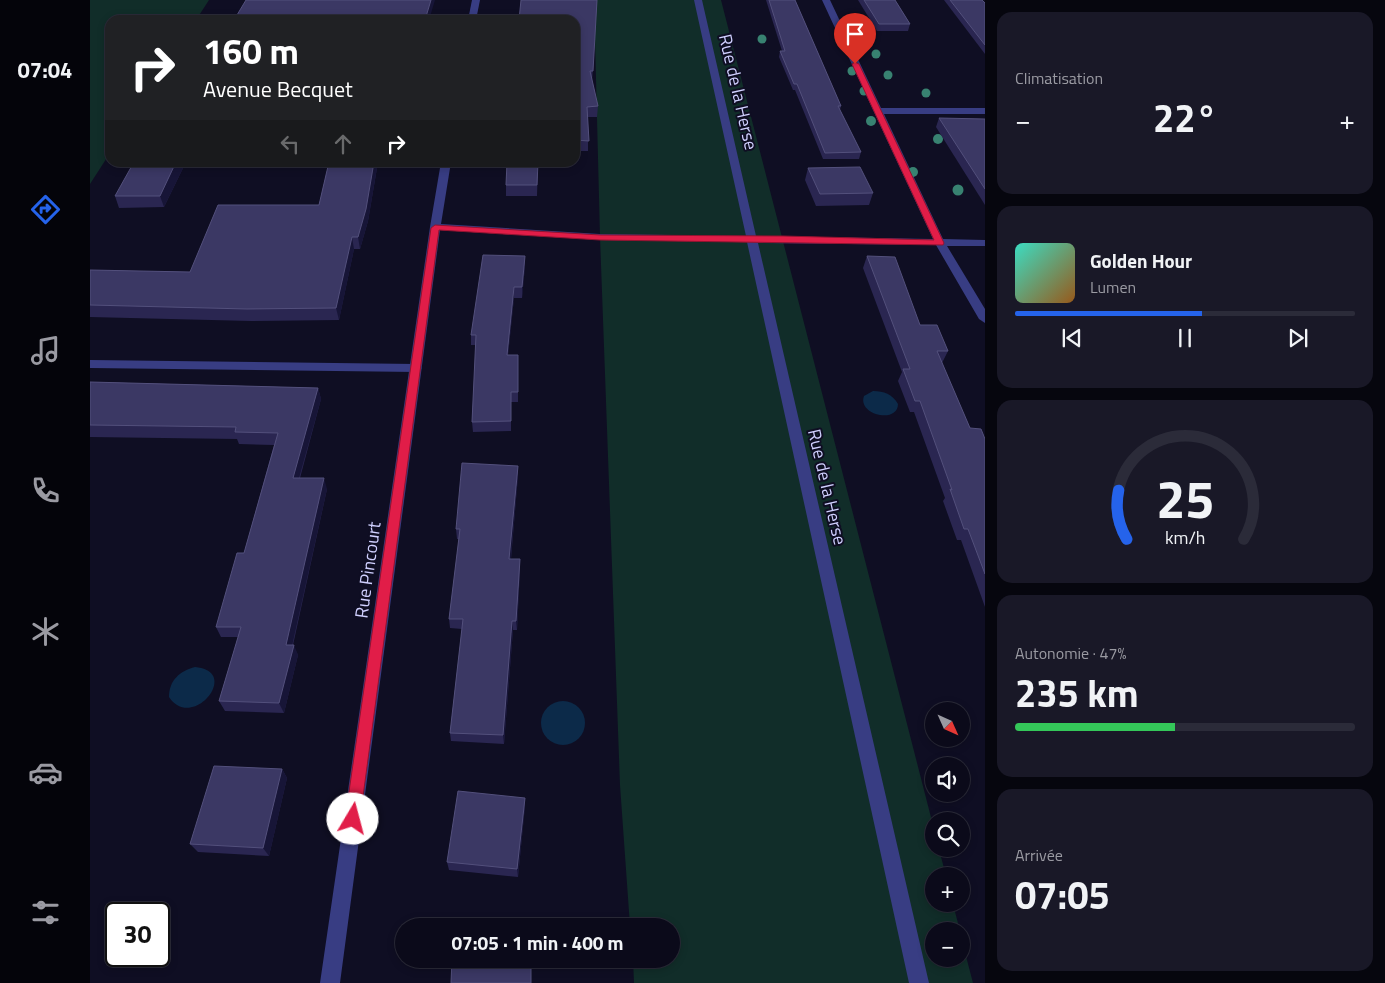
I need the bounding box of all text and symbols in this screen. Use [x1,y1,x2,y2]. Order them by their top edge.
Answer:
pin [834,13,876,64]
icon: arrive [841,20,869,48]
text: 160 m [203,24,299,78]
street label: Rue de la Herse [712,31,765,153]
icon: right [120,35,185,100]
text: 07:04 [18,53,72,87]
text: Climatisation [1015,66,1103,90]
text: Avenue Becquet [203,72,353,106]
text: 22° [1153,89,1217,147]
text: − [1015,98,1031,141]
text: + [1339,98,1355,141]
icon: left [276,130,304,158]
icon: ahead [329,130,357,158]
icon: right [382,130,410,158]
icon: directions [28,192,63,227]
text: Golden Hour [1090,246,1192,275]
text: Lumen [1090,275,1136,299]
icon: previous [1058,324,1086,352]
icon: pause [1171,324,1199,352]
icon: next [1284,324,1312,352]
icon: music [28,333,63,368]
street label: Rue de la Herse [801,426,854,548]
text: 25 [1156,459,1214,538]
icon: phone [28,473,63,508]
street label: Rue Pincourt [347,519,388,620]
text: km/h [1165,524,1205,551]
icon: climate [28,614,63,649]
text: Autonomie · 47% [1015,641,1127,665]
text: 235 km [1015,664,1139,722]
north arrow [925,702,970,748]
map controls [925,702,970,967]
icon: car [28,755,63,790]
button: sound [925,757,970,802]
position arrow [326,792,378,844]
button: search [925,812,970,857]
text: Arrivée [1015,843,1063,867]
text: 07:05 [1015,866,1110,924]
button: + [925,867,970,912]
icon: filters [28,895,63,930]
speed limit sign: 30 [105,902,170,967]
button: − [925,922,970,967]
text: 07:05 · 1 min · 400 m [451,928,624,957]

